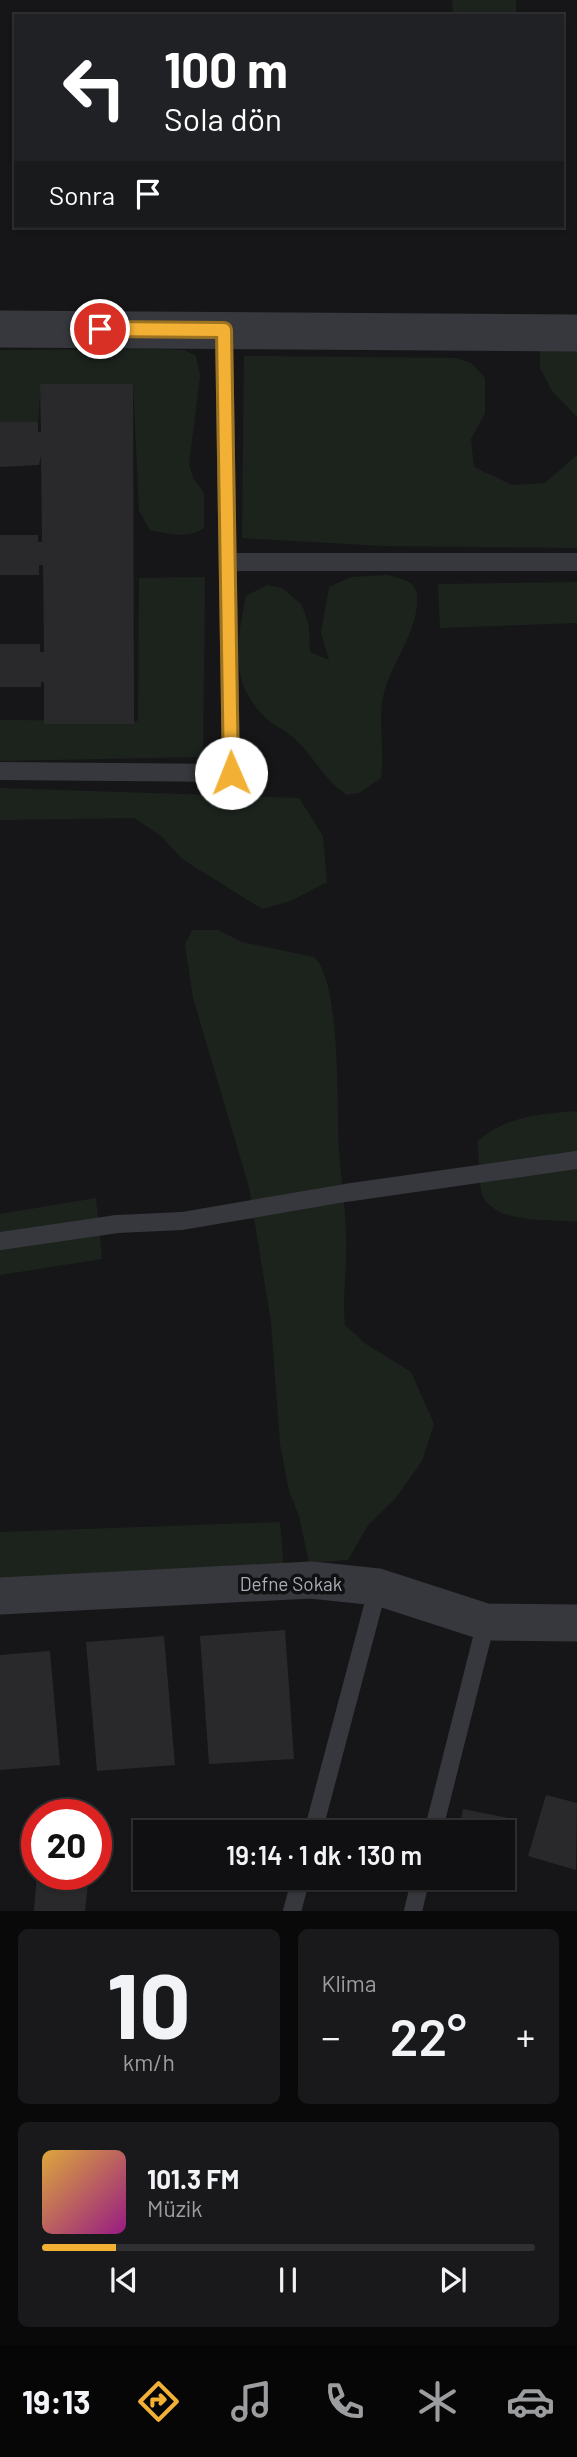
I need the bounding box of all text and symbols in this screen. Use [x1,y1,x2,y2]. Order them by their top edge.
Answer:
text: 100 m [164,39,288,98]
icon: left [49,42,140,133]
text: Sola dön [164,99,282,137]
icon: arrive [129,175,167,213]
text: Sonra [49,179,115,210]
pin [70,299,130,359]
icon: arrive [81,310,119,348]
position arrow [194,736,268,810]
street label: Defne Sokak [240,1572,342,1595]
speed limit sign: 20 [21,1799,112,1890]
text: 19:14 · 1 dk · 130 m [226,1839,422,1870]
text: 10 [107,1948,191,2057]
text: Klima [322,1969,377,1997]
text: 22° [390,2004,467,2066]
text: − [322,2013,341,2059]
text: + [516,2013,535,2059]
text: km/h [123,2048,175,2076]
text: 101.3 FM [147,2163,239,2194]
text: Müzik [147,2194,202,2222]
icon: previous [105,2261,143,2299]
icon: pause [269,2261,307,2299]
icon: next [434,2261,472,2299]
icon: directions [134,2377,183,2426]
icon: music [227,2377,276,2426]
icon: phone [320,2377,369,2426]
icon: climate [413,2377,462,2426]
icon: car [506,2377,555,2426]
text: 19:13 [22,2382,91,2420]

